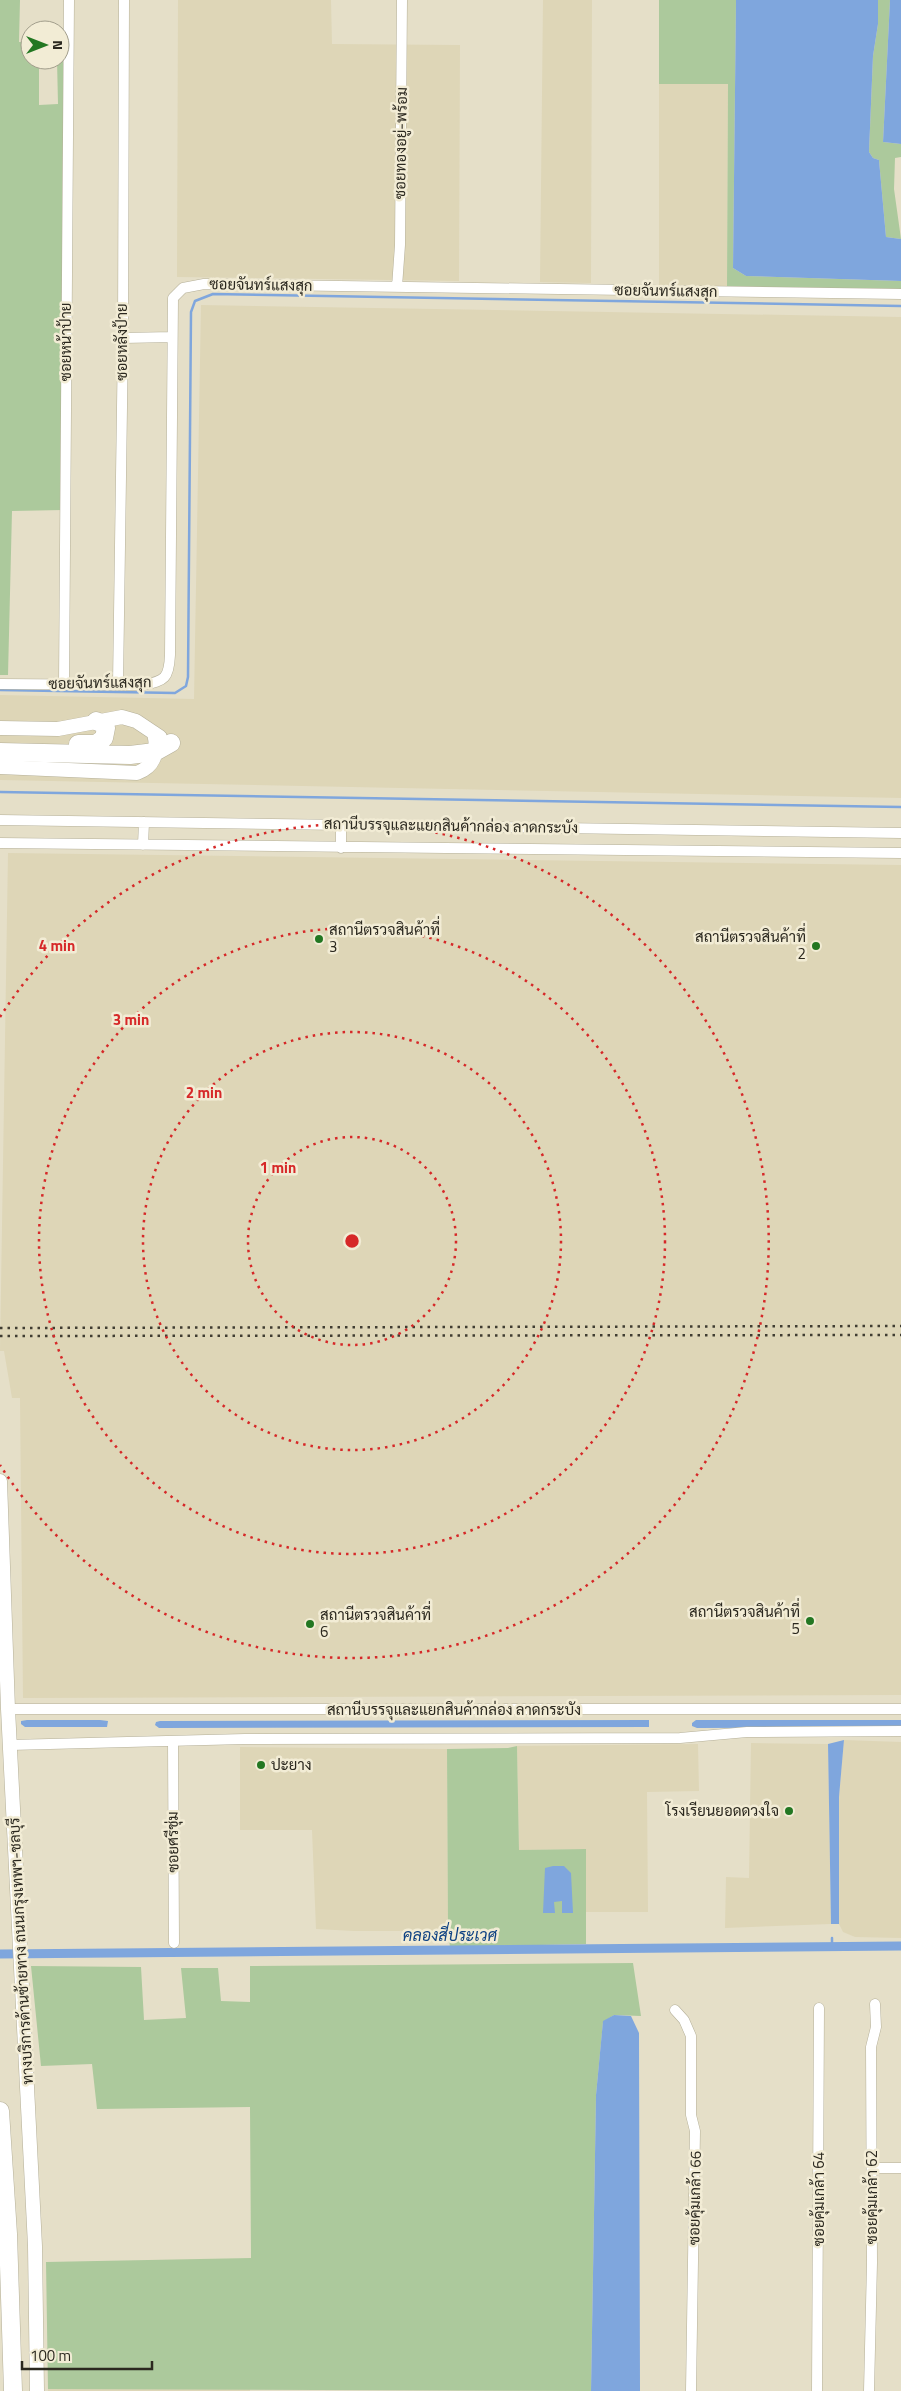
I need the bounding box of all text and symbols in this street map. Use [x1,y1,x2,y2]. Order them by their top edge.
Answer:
north arrow [20,20,70,70]
text: N [48,40,69,50]
street label: ซอยทองอยู่-พร้อม [388,87,413,199]
street label: ซอยจันทร์แสงสุก [209,272,313,297]
street label: ซอยจันทร์แสงสุก [614,278,718,303]
street label: ซอยหน้าป้าย [54,303,77,381]
street label: ซอยหลังป้าย [110,303,133,381]
street label: ซอยจันทร์แสงสุก [48,670,152,695]
street label: สถานีบรรจุและแยกสินค้ากล่อง ลาดกระบัง [324,812,578,839]
place label: สถานีตรวจสินค้าที่ 3 [329,915,440,958]
place label: สถานีตรวจสินค้าที่ 2 [695,922,806,965]
marker: สถานีตรวจสินค้าที่ 3 [313,933,325,945]
text: 4 min [39,934,75,957]
marker: สถานีตรวจสินค้าที่ 2 [810,940,822,952]
text: 3 min [113,1008,149,1031]
text: 2 min [186,1081,222,1104]
text: 1 min [260,1156,296,1179]
centre of rings [343,1232,361,1250]
place label: สถานีตรวจสินค้าที่ 5 [689,1597,800,1640]
place label: สถานีตรวจสินค้าที่ 6 [320,1600,431,1643]
marker: สถานีตรวจสินค้าที่ 5 [804,1615,816,1627]
marker: สถานีตรวจสินค้าที่ 6 [304,1618,316,1630]
street label: สถานีบรรจุและแยกสินค้ากล่อง ลาดกระบัง [327,1698,581,1721]
place label: ปะยาง [271,1753,312,1776]
marker: ปะยาง [255,1759,267,1771]
place label: โรงเรียนยอดดวงใจ [665,1799,779,1822]
marker: โรงเรียนยอดดวงใจ [783,1805,795,1817]
street label: ซอยศรีชุ่ม [160,1811,185,1873]
street label: ทางบริการด้านซ้ายทาง ถนนกรุงเทพฯ-ชลบุรี [2,1817,39,2085]
water label: คลองสี่ประเวศ [403,1921,498,1947]
street label: ซอยคุ้มเกล้า 62 [860,2150,883,2244]
street label: ซอยคุ้มเกล้า 66 [682,2151,707,2245]
street label: ซอยคุ้มเกล้า 64 [807,2152,830,2246]
scale bar [22,2338,152,2370]
text: 100 m [30,2344,71,2367]

